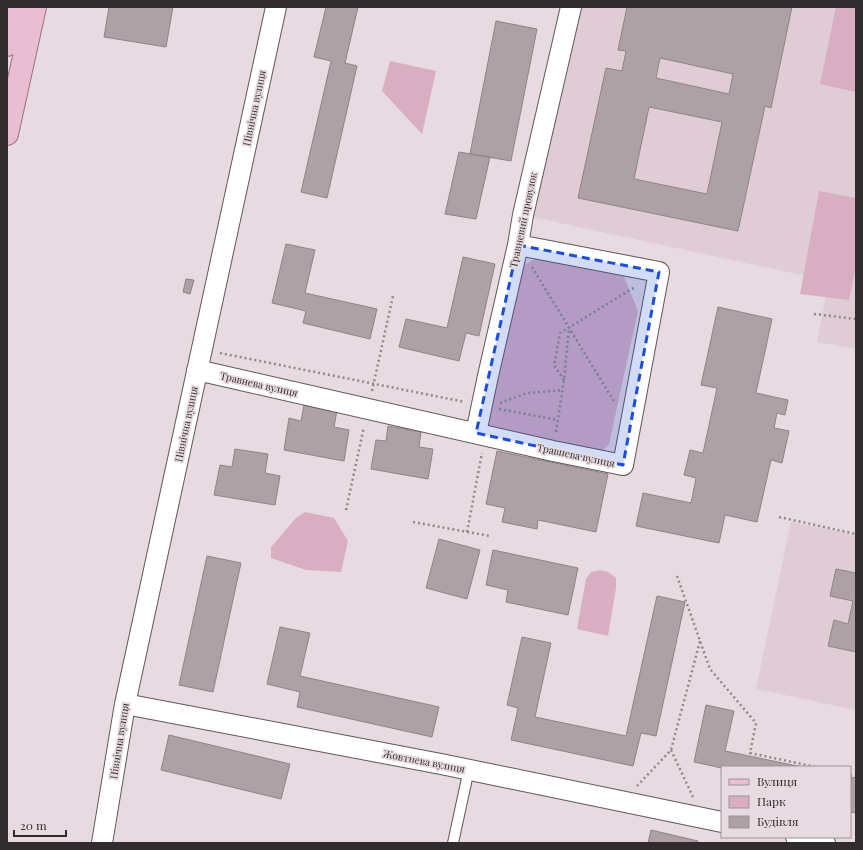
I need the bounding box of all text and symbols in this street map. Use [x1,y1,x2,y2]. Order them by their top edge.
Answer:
street label: Північна вулиця [239,68,269,147]
street label: Травневий провулок [506,171,540,269]
street label: Травнева вулиця [219,368,300,400]
street label: Північна вулиця [171,384,201,463]
street label: Травнева вулиця [536,440,617,470]
street label: Північна вулиця [106,701,132,780]
street label: Жовтнева вулиця [382,746,467,776]
legend [721,766,851,838]
text: Вулиця [757,773,798,789]
text: Парк [757,793,786,809]
scale bar [14,812,66,838]
text: Будівля [757,813,799,829]
text: 20 m [20,817,47,833]

